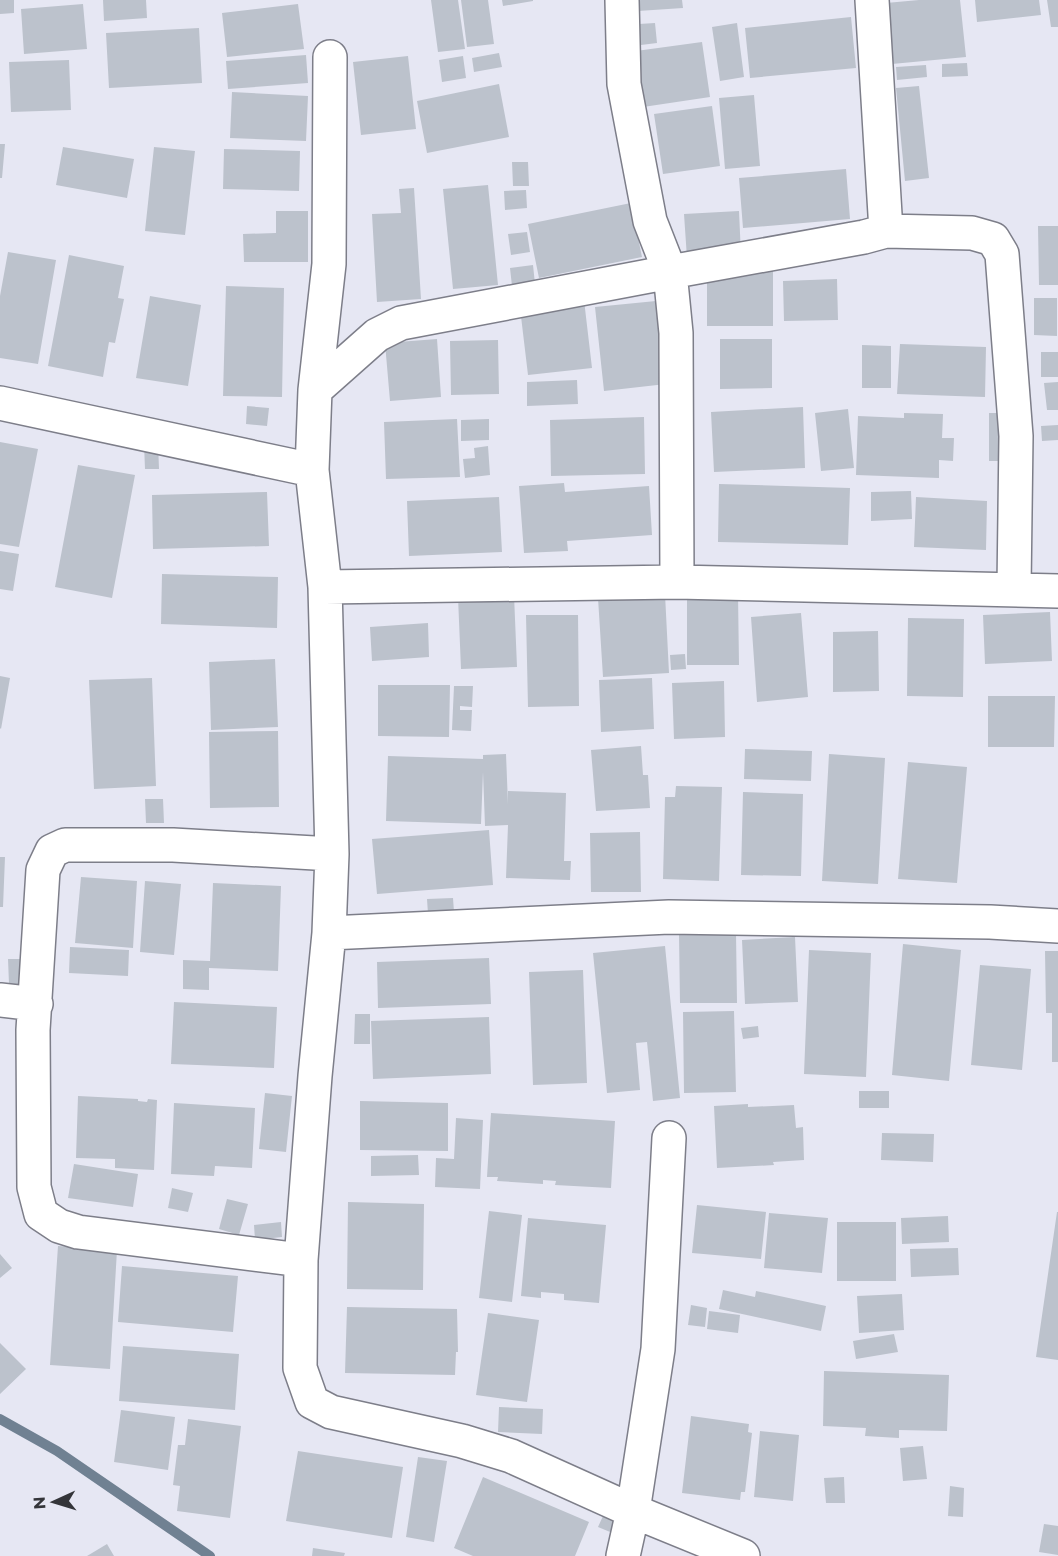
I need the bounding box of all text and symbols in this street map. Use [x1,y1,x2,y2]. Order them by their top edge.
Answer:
north arrow [24,1472,84,1532]
text: N [30,1496,49,1510]

